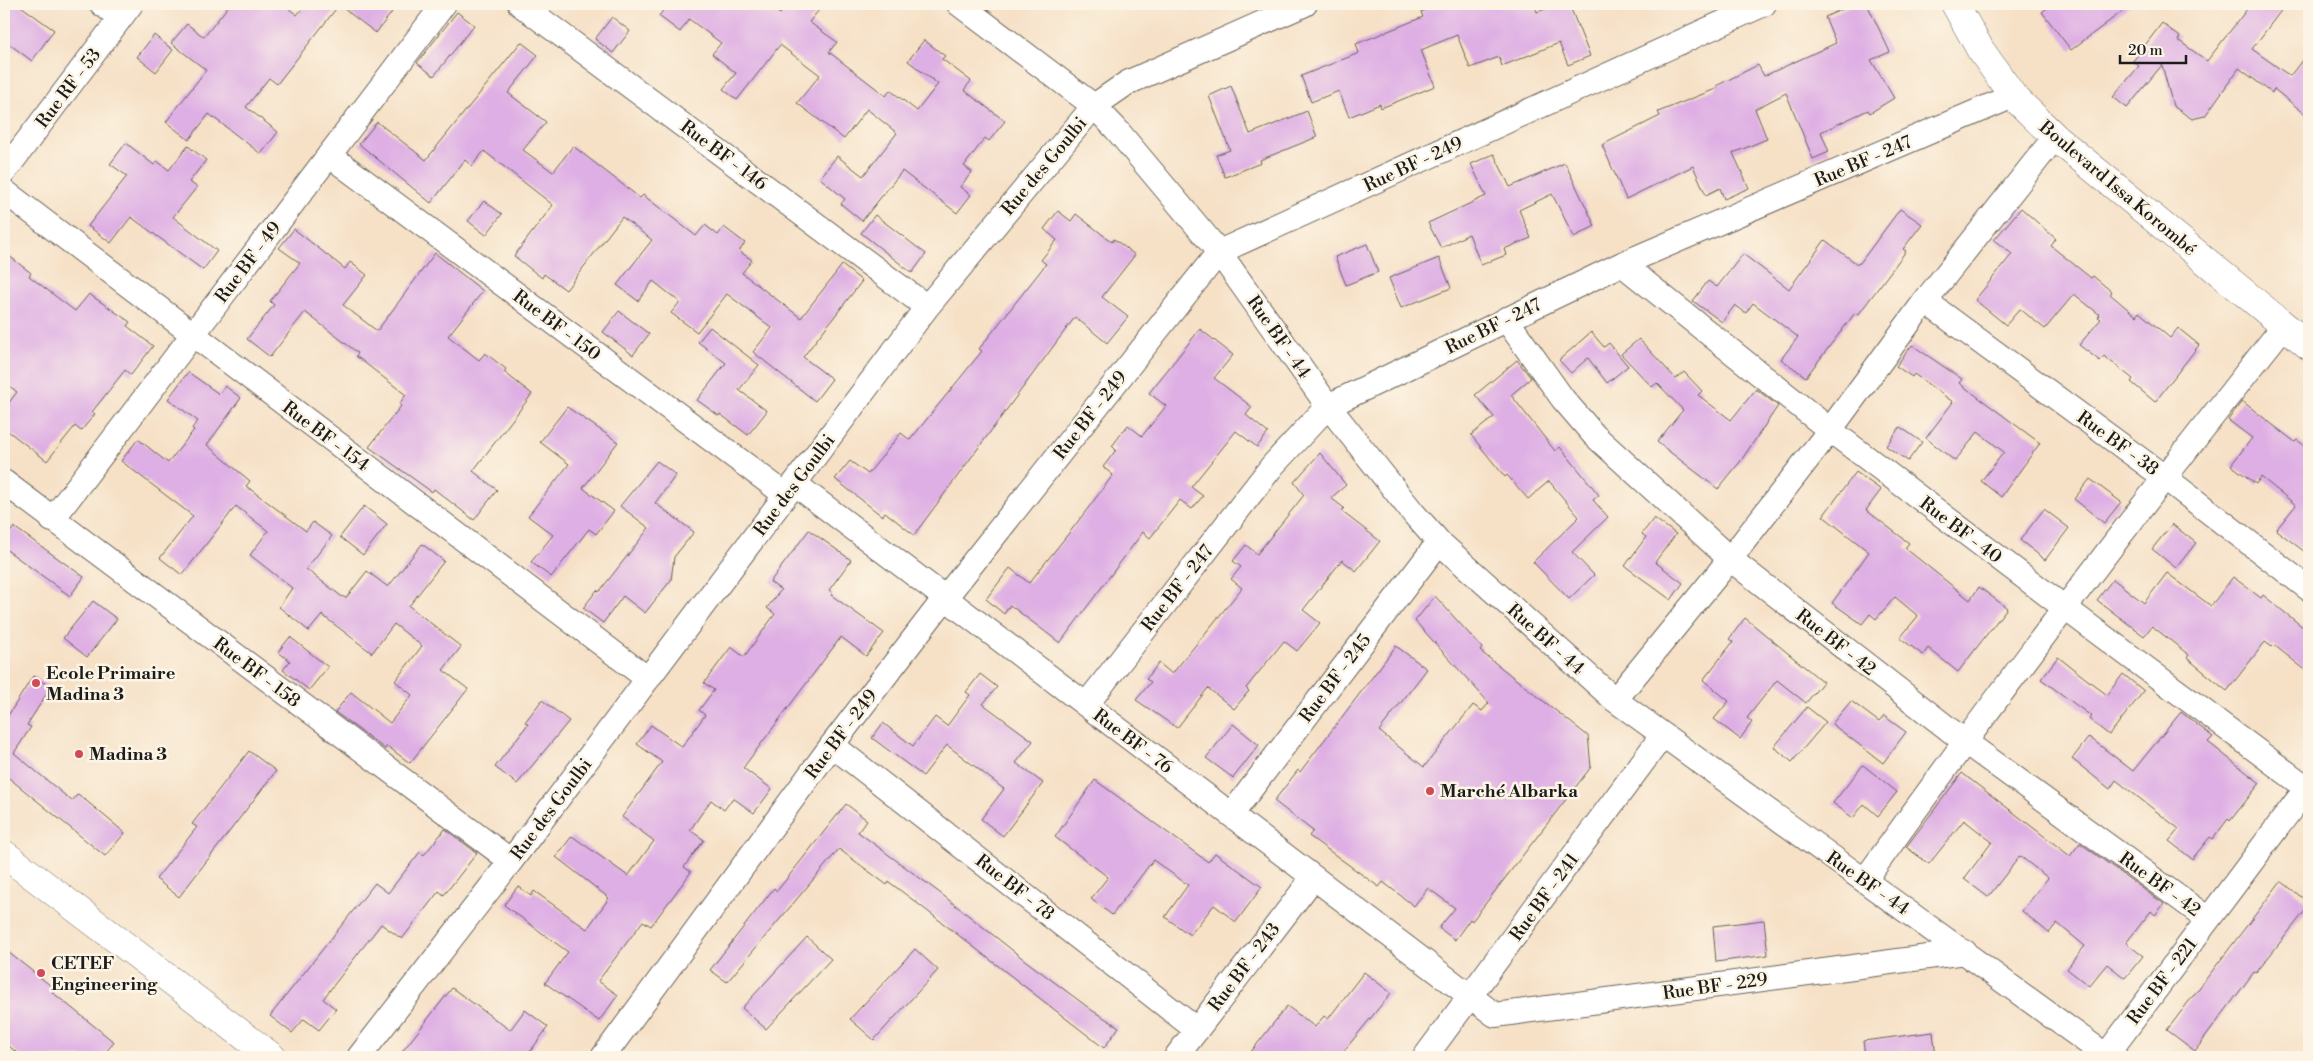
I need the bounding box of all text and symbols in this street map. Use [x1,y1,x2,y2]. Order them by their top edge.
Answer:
scale bar [2120,32,2187,64]
text: 20 m [2128,41,2163,60]
street label: Rue RF - 53 [31,44,106,133]
street label: Rue des Goulbi [996,112,1092,220]
street label: Rue BF - 146 [676,115,772,196]
street label: Boulevard Issa Korombé [2034,115,2201,261]
street label: Rue BF - 249 [1360,131,1466,197]
street label: Rue BF - 247 [1811,131,1916,192]
street label: Rue BF - 49 [210,217,287,308]
street label: Rue BF - 150 [508,285,605,366]
street label: Rue BF - 44 [1242,291,1316,384]
street label: Rue BF - 247 [1441,293,1545,360]
street label: Rue BF - 249 [1049,366,1132,464]
street label: Rue BF - 154 [278,396,374,477]
street label: Rue BF - 38 [2072,406,2163,481]
street label: Rue des Goulbi [749,430,840,541]
street label: Rue BF - 40 [1915,492,2006,569]
street label: Rue BF - 247 [1136,540,1218,636]
street label: Rue BF - 44 [1502,599,1589,680]
street label: Rue BF - 42 [1791,604,1880,681]
street label: Rue BF - 245 [1294,629,1376,727]
street label: Rue BF - 158 [209,632,305,713]
place label: Ecole Primaire Madina 3 [46,662,176,706]
marker: Ecole Primaire Madina 3 [30,677,42,689]
street label: Rue BF - 249 [800,685,883,784]
street label: Rue BF - 76 [1088,704,1177,779]
place label: Madina 3 [89,743,167,766]
marker: Madina 3 [73,748,85,760]
street label: Rue des Goulbi [506,754,597,865]
place label: Marché Albarka [1440,780,1578,803]
marker: Marché Albarka [1424,785,1436,797]
street label: Rue BF - 44 [1822,846,1914,921]
street label: Rue BF - 42 [2114,847,2205,922]
street label: Rue BF - 78 [970,849,1059,925]
street label: Rue BF - 241 [1505,849,1584,946]
street label: Rue BF - 243 [1203,918,1285,1016]
street label: Rue BF - 221 [2122,933,2203,1029]
place label: CETEF Engineering [51,952,158,996]
marker: CETEF Engineering [35,967,47,979]
street label: Rue BF - 229 [1661,968,1769,1005]

